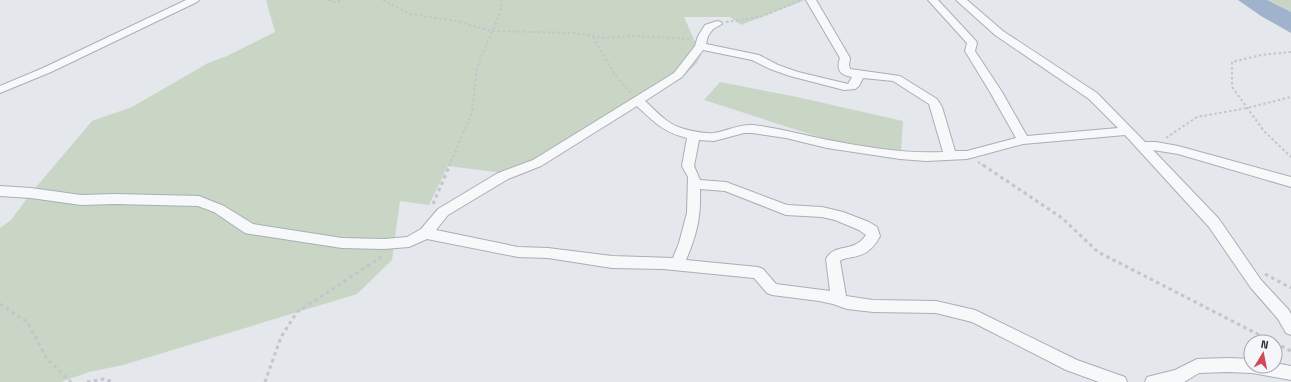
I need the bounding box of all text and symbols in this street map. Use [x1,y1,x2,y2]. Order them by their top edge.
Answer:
north arrow [1243,334,1283,374]
text: N [1260,336,1270,353]

